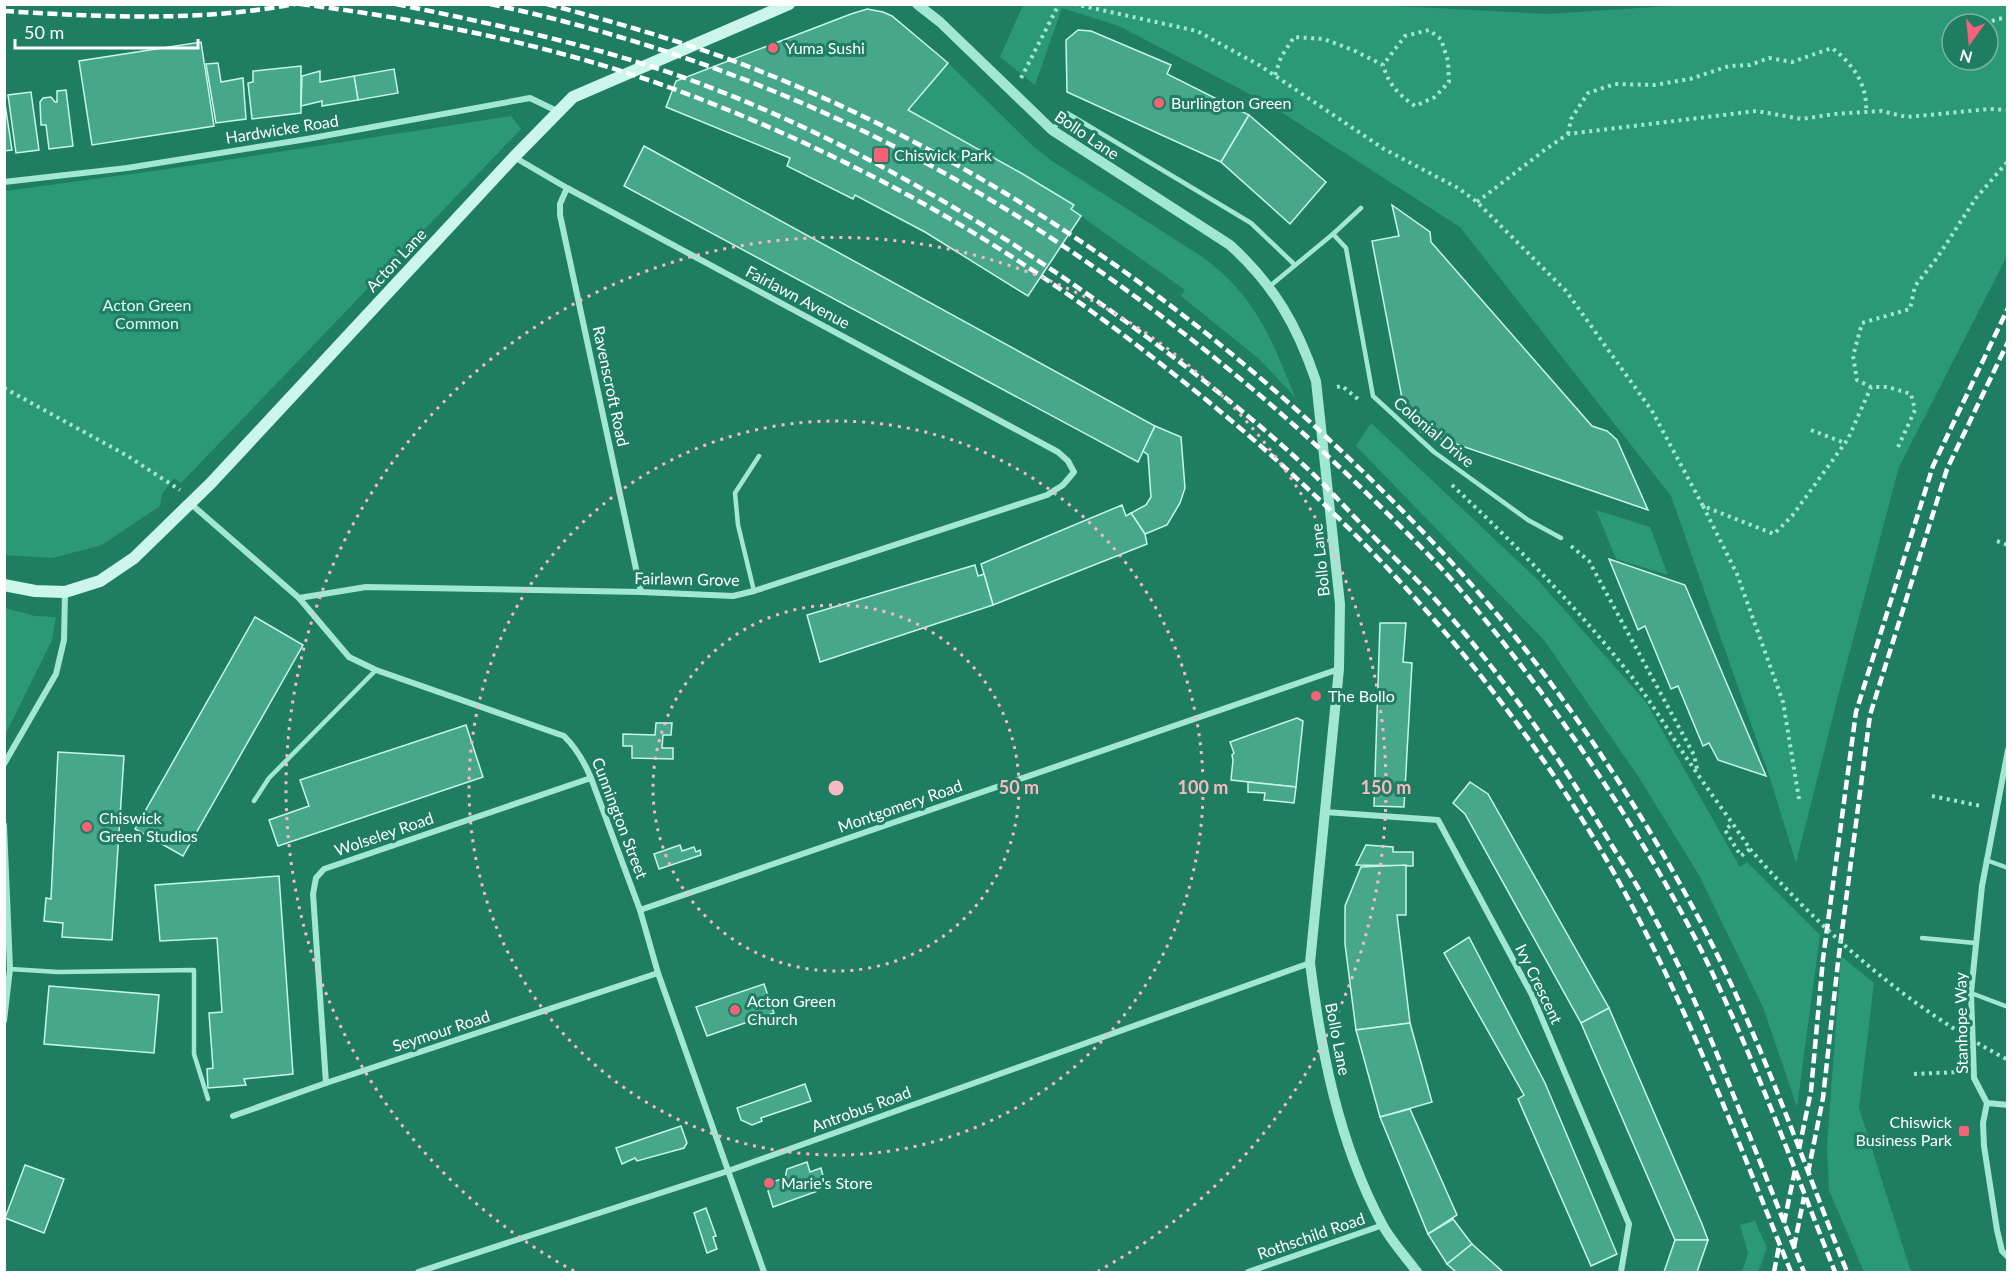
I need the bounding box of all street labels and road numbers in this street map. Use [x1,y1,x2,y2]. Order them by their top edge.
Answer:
street label: Bollo Lane [1051,106,1123,163]
street label: Hardwicke Road [224,110,340,147]
street label: Acton Lane [362,224,430,295]
street label: Fairlawn Avenue [743,261,854,332]
street label: Ravenscroft Road [589,324,634,448]
street label: Colonial Drive [1390,392,1478,471]
street label: Bollo Lane [1306,522,1333,598]
street label: Fairlawn Grove [634,568,740,589]
street label: Cunnington Street [589,755,652,881]
street label: Montgomery Road [835,775,965,836]
street label: Wolseley Road [332,808,436,859]
street label: Ivy Crescent [1512,941,1567,1027]
street label: Stanhope Way [1950,971,1971,1074]
street label: Bollo Lane [1322,1001,1355,1077]
street label: Seymour Road [390,1006,492,1055]
street label: Antrobus Road [809,1082,913,1135]
street label: Rothschild Road [1254,1208,1367,1263]

